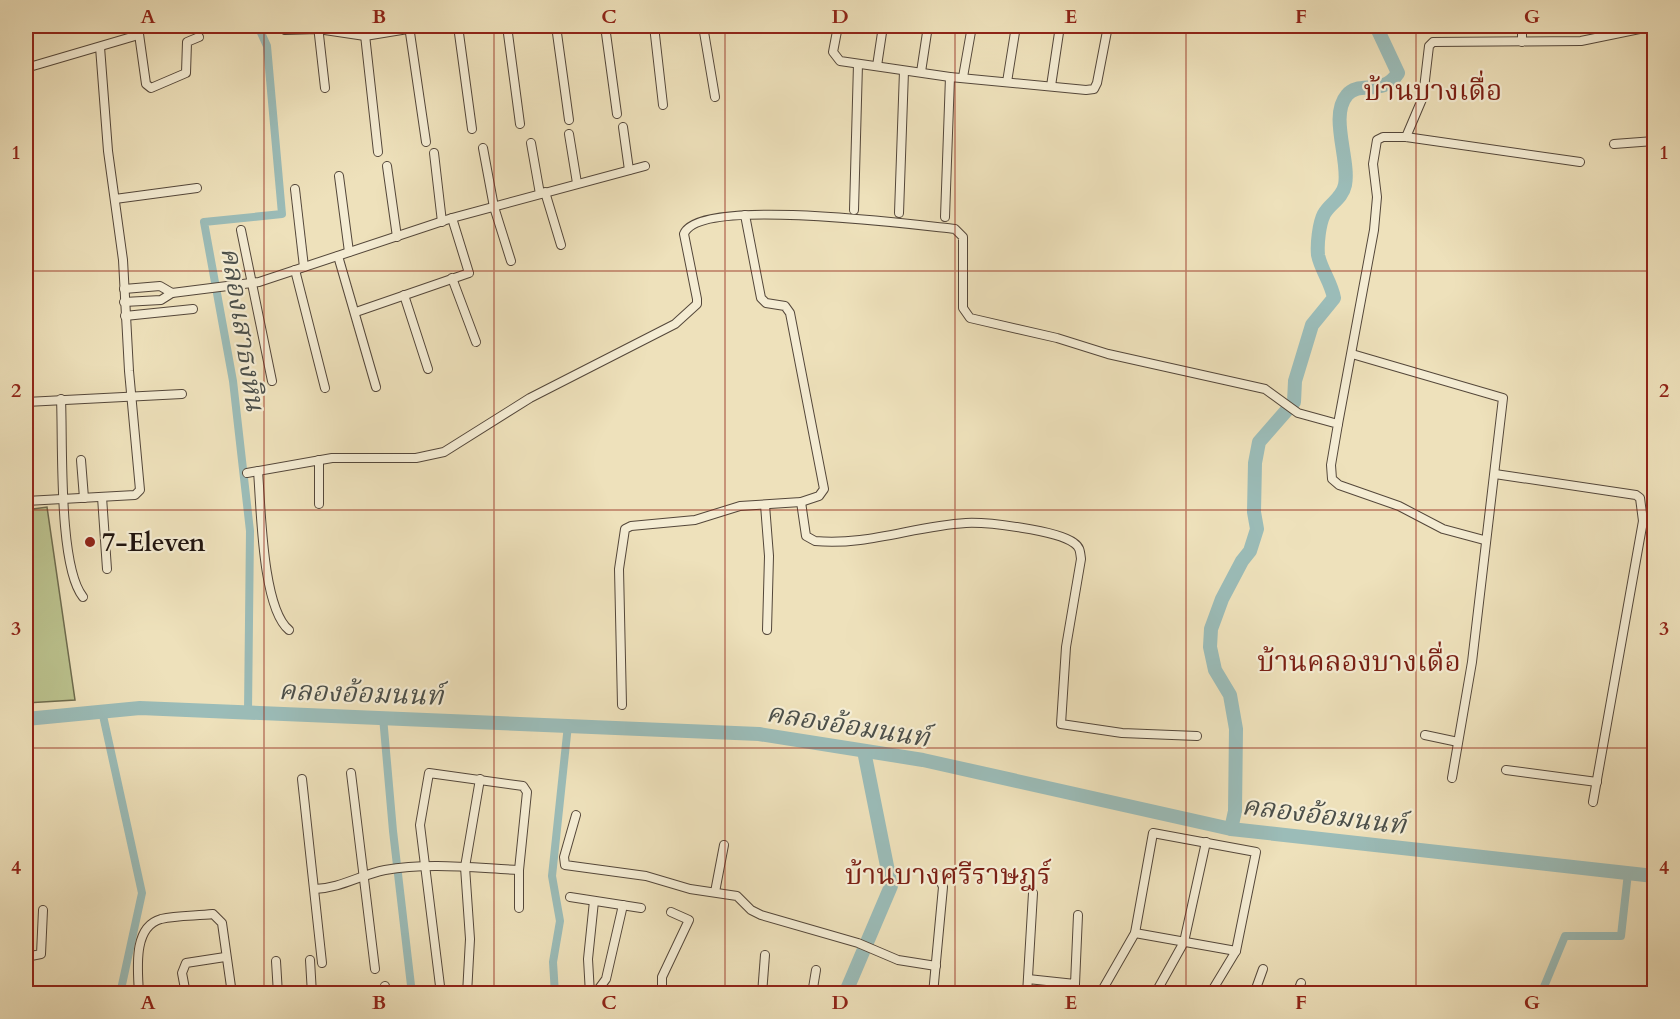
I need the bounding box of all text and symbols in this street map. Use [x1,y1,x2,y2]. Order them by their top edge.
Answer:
text: A [140,3,156,30]
text: B [372,3,386,30]
text: C [601,3,617,30]
text: D [831,3,849,30]
text: E [1065,3,1077,30]
text: F [1295,3,1307,30]
text: G [1524,3,1540,30]
district label: บ้านบางเดื่อ [1364,70,1502,110]
text: 1 [11,139,21,166]
text: 1 [1659,139,1669,166]
water label: คลองเสาธงหิน [211,245,274,414]
text: 2 [11,377,21,404]
text: 2 [1659,377,1669,404]
place label: 7-Eleven [102,525,206,560]
marker: 7-Eleven [83,535,97,549]
text: 3 [11,615,21,642]
text: 3 [1659,615,1669,642]
district label: บ้านคลองบางเดื่อ [1257,641,1461,681]
water label: คลองอ้อมนนท์ [278,672,449,715]
water label: คลองอ้อมนนท์ [764,694,937,757]
water label: คลองอ้อมนนท์ [1240,787,1413,844]
text: 4 [11,854,21,881]
text: 4 [1659,854,1669,881]
district label: บ้านบางศรีราษฎร์ [845,856,1052,894]
text: A [140,989,156,1016]
text: B [372,989,386,1016]
text: C [601,989,617,1016]
text: D [831,989,849,1016]
text: E [1065,989,1077,1016]
text: F [1295,989,1307,1016]
text: G [1524,989,1540,1016]

